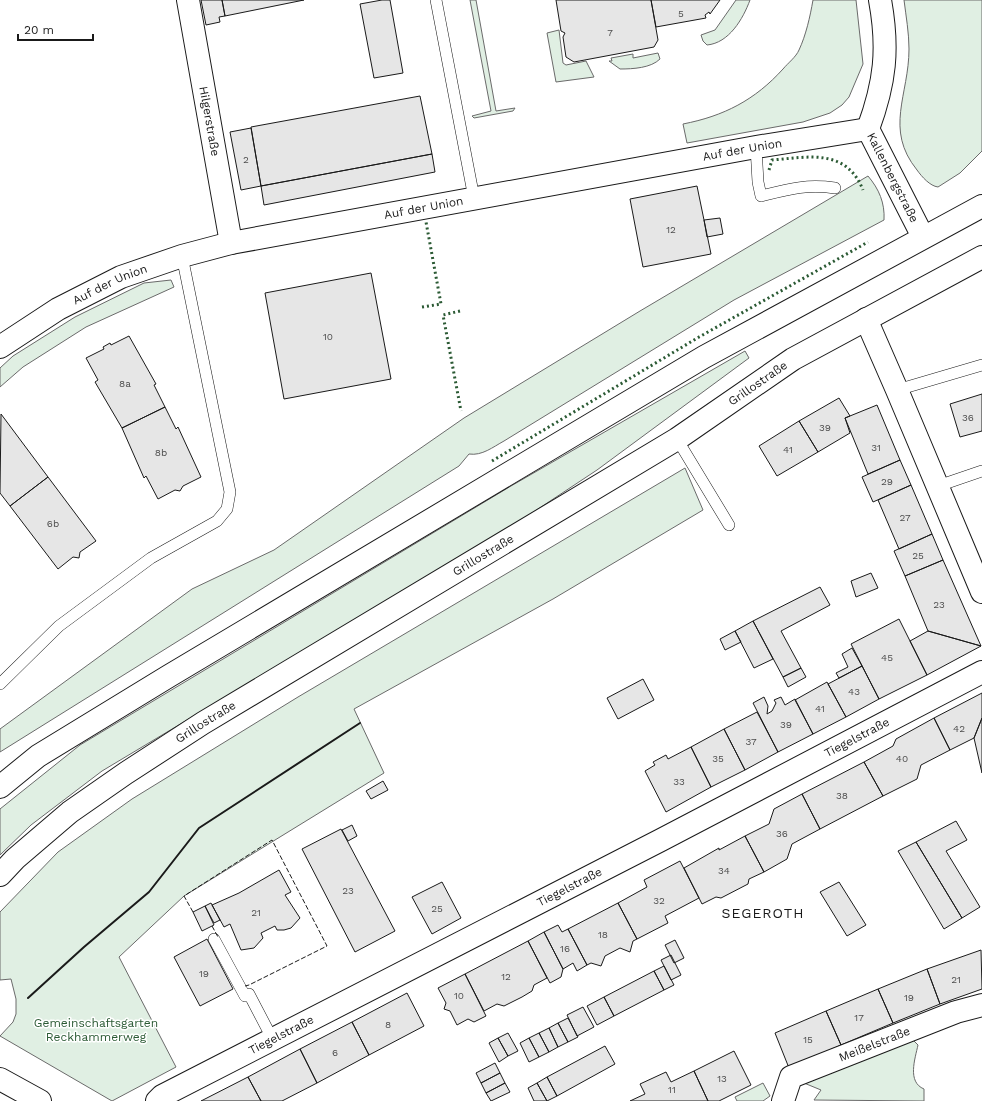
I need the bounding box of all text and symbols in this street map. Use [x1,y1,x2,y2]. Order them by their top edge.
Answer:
house number: 5 [678,8,684,19]
scale bar [18,16,93,42]
text: 20 m [24,23,54,37]
house number: 7 [607,27,613,38]
street label: Hilgerstraße [196,85,223,157]
street label: Kallenbergstraße [864,130,921,225]
street label: Auf der Union [701,136,783,164]
house number: 2 [243,154,249,165]
street label: Auf der Union [383,194,464,222]
house number: 12 [666,224,676,235]
street label: Auf der Union [70,262,149,307]
house number: 10 [323,331,333,342]
street label: Grillostraße [726,358,790,409]
house number: 8a [119,378,131,389]
house number: 36 [962,412,974,423]
house number: 39 [819,422,831,433]
house number: 31 [871,442,881,453]
house number: 41 [783,444,793,455]
house number: 8b [155,447,167,458]
house number: 29 [881,476,893,487]
house number: 27 [899,512,911,523]
house number: 6b [47,518,59,529]
street label: Grillostraße [450,531,516,579]
house number: 25 [912,550,924,561]
house number: 23 [933,599,945,610]
house number: 45 [881,652,893,663]
house number: 43 [848,686,860,697]
street label: Grillostraße [173,698,238,746]
house number: 41 [815,703,825,714]
street label: Tiegelstraße [822,715,892,760]
house number: 39 [780,719,792,730]
house number: 42 [953,723,965,734]
house number: 37 [745,736,757,747]
house number: 35 [712,753,724,764]
house number: 40 [896,753,908,764]
house number: 33 [673,776,685,787]
house number: 38 [836,790,848,801]
house number: 36 [776,828,788,839]
street label: Tiegelstraße [534,864,604,910]
house number: 34 [718,865,730,876]
house number: 23 [342,885,354,896]
house number: 32 [653,895,665,906]
house number: 25 [431,903,443,914]
district label: SEGEROTH [722,905,804,921]
house number: 21 [251,907,261,918]
house number: 18 [598,929,608,940]
house number: 16 [560,943,570,954]
house number: 19 [199,968,209,979]
house number: 12 [501,971,511,982]
house number: 21 [951,974,961,985]
house number: 10 [454,990,464,1001]
house number: 19 [904,992,914,1003]
street label: Tiegelstraße [246,1012,316,1057]
house number: 17 [854,1012,864,1023]
park label: Gemeinschaftsgarten Reckhammerweg [34,1016,158,1044]
house number: 8 [385,1019,391,1030]
street label: Meißelstraße [837,1024,912,1064]
house number: 15 [803,1034,813,1045]
house number: 6 [332,1047,338,1058]
house number: 13 [717,1073,727,1084]
house number: 11 [668,1084,676,1095]

